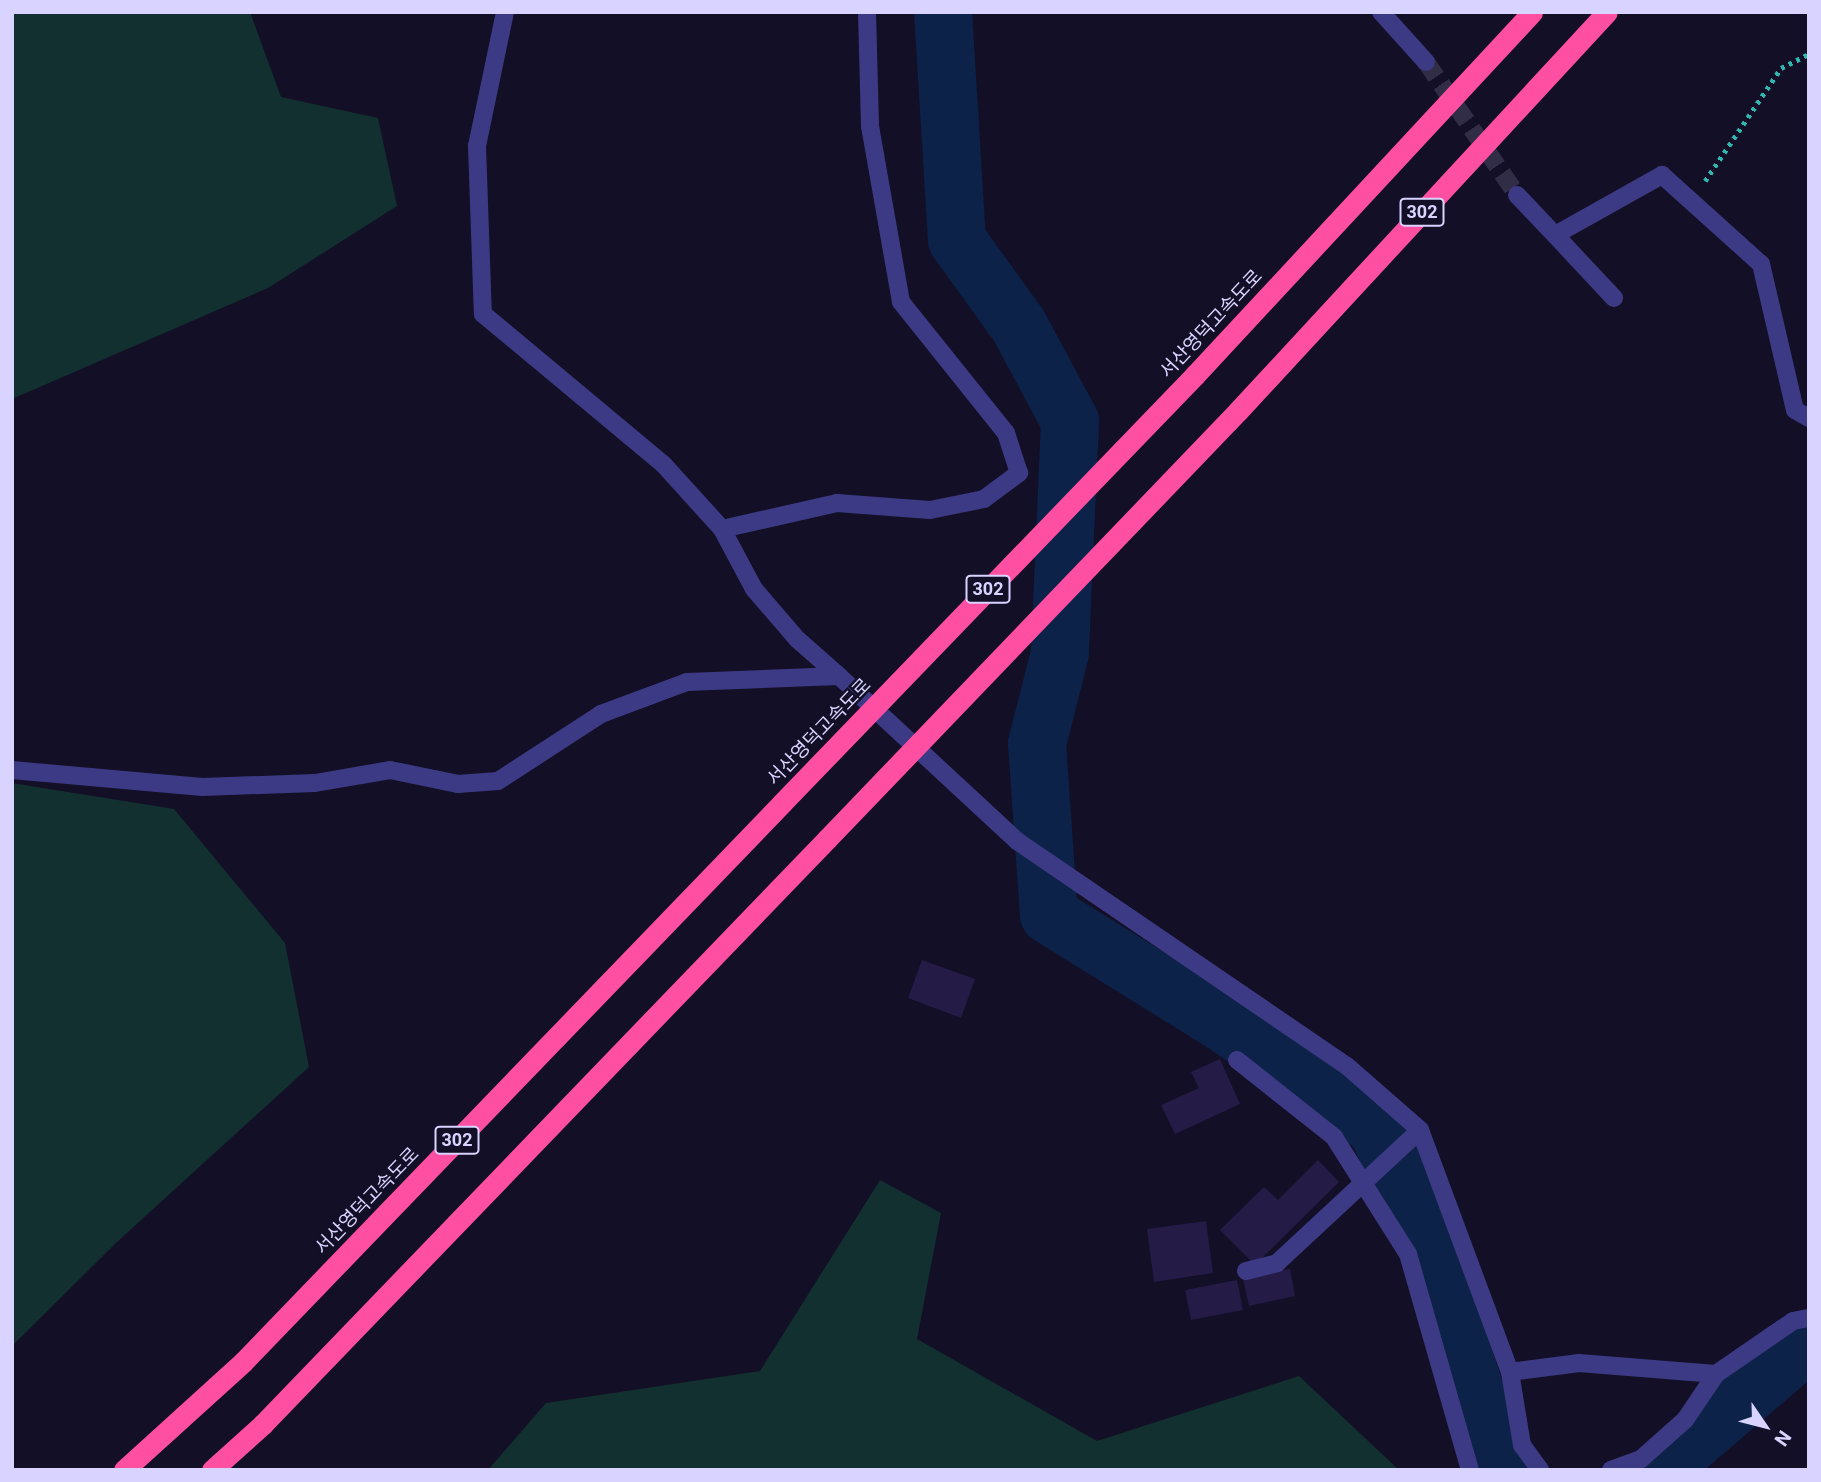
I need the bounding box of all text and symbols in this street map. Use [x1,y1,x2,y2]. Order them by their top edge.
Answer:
road number: 302 [1399,197,1445,226]
street label: 서산영덕고속도로 [1155,265,1267,383]
road number: 302 [965,574,1011,604]
street label: 서산영덕고속도로 [762,674,876,790]
road number: 302 [434,1126,480,1154]
street label: 서산영덕고속도로 [310,1143,424,1259]
north arrow [1730,1391,1800,1461]
text: N [1769,1426,1796,1450]

